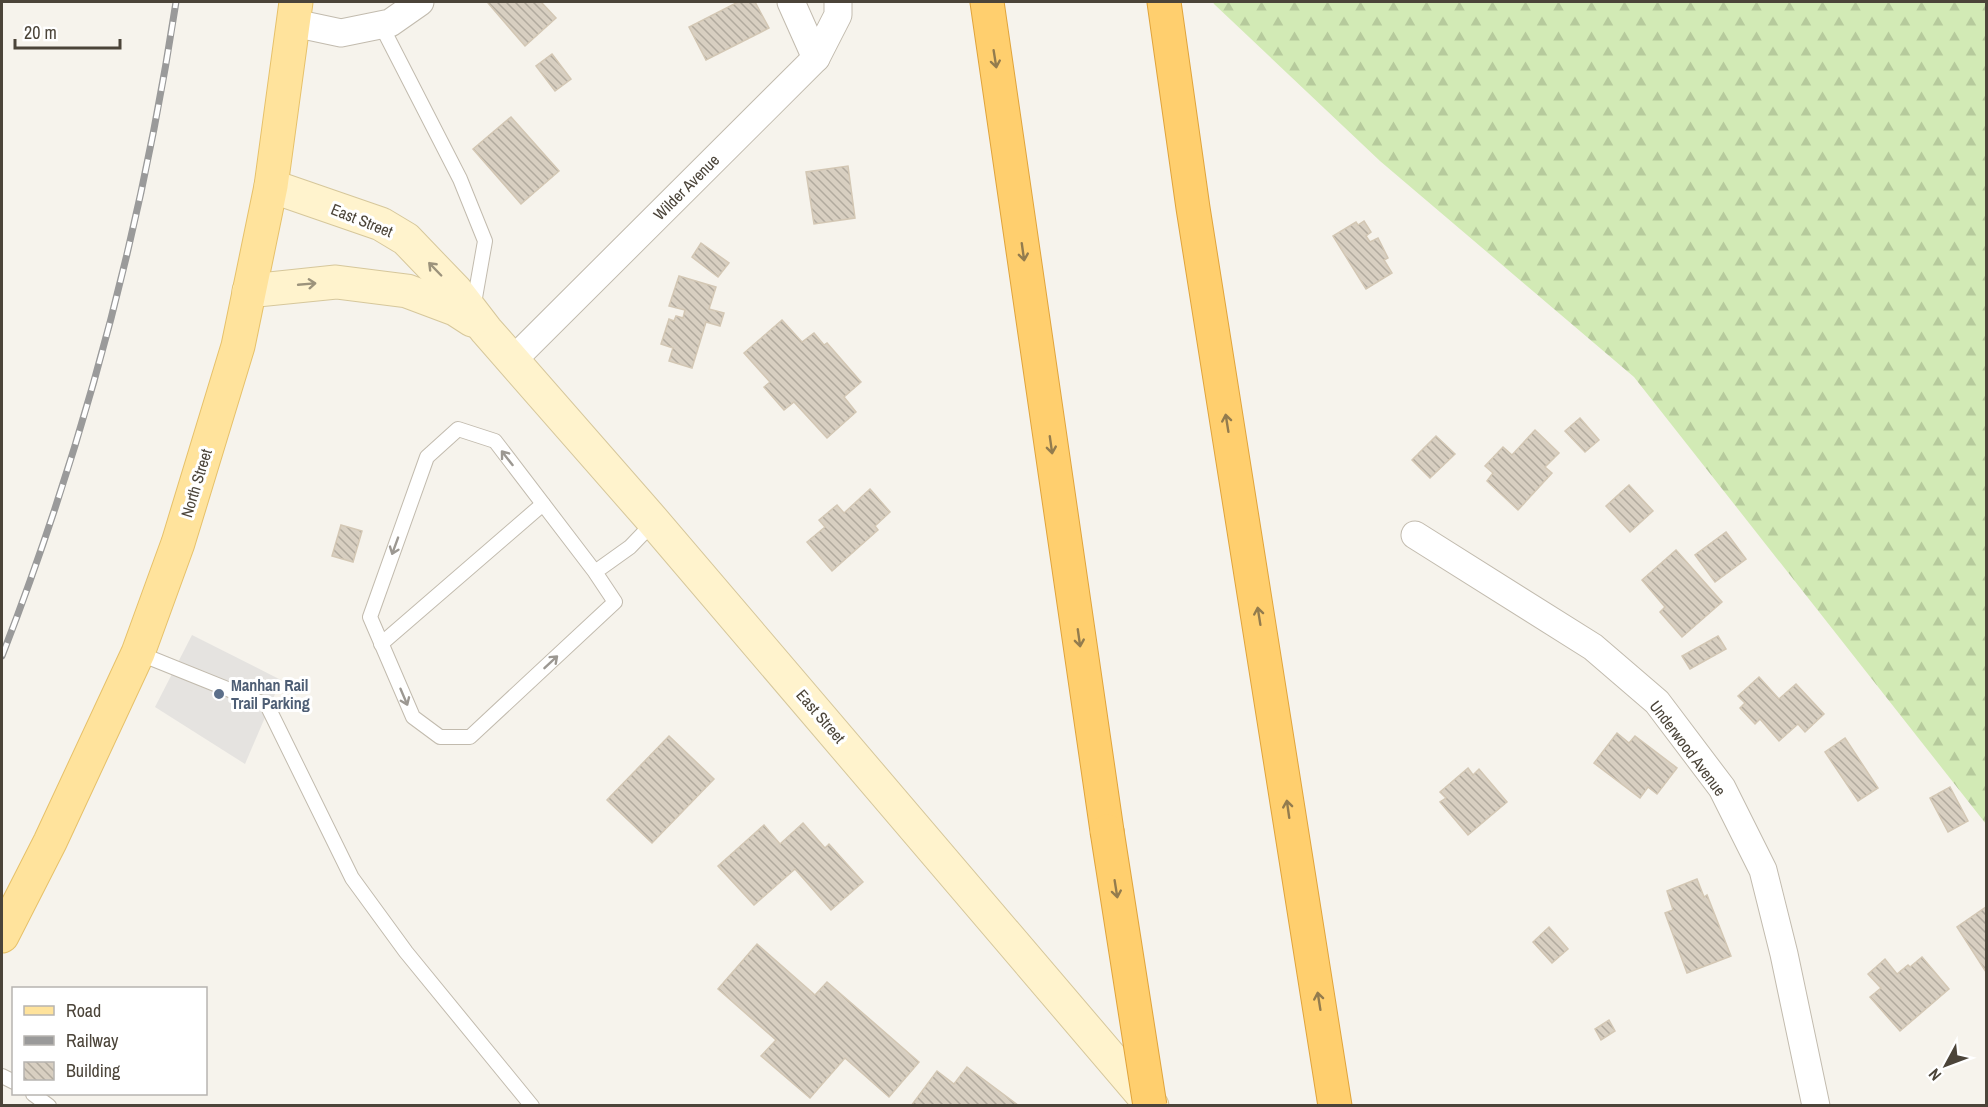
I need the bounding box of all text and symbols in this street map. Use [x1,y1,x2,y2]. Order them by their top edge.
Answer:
scale bar [15,12,120,50]
text: 20 m [24,20,57,45]
one-way arrow [990,49,1001,69]
street label: Wilder Avenue [648,149,724,225]
street label: East Street [328,198,397,242]
one-way arrow [1018,242,1029,262]
one-way arrow [427,262,442,277]
one-way arrow [297,279,317,290]
one-way arrow [1222,414,1233,434]
one-way arrow [1046,435,1057,455]
street label: North Street [175,446,217,520]
one-way arrow [501,450,513,466]
one-way arrow [389,536,400,554]
one-way arrow [1253,607,1264,626]
one-way arrow [1074,628,1085,648]
one-way arrow [543,655,558,670]
place label: Manhan Rail Trail Parking [231,674,310,714]
street label: East Street [791,684,851,748]
marker: Manhan Rail Trail Parking [212,687,226,701]
one-way arrow [399,688,411,706]
street label: Underwood Avenue [1645,696,1731,800]
one-way arrow [1282,799,1293,819]
one-way arrow [1111,879,1122,898]
legend [12,987,207,1095]
one-way arrow [1313,992,1324,1012]
text: Road [66,998,101,1023]
text: Railway [66,1028,119,1053]
north arrow [1916,1035,1976,1095]
text: Building [66,1058,121,1083]
text: N [1923,1064,1946,1086]

